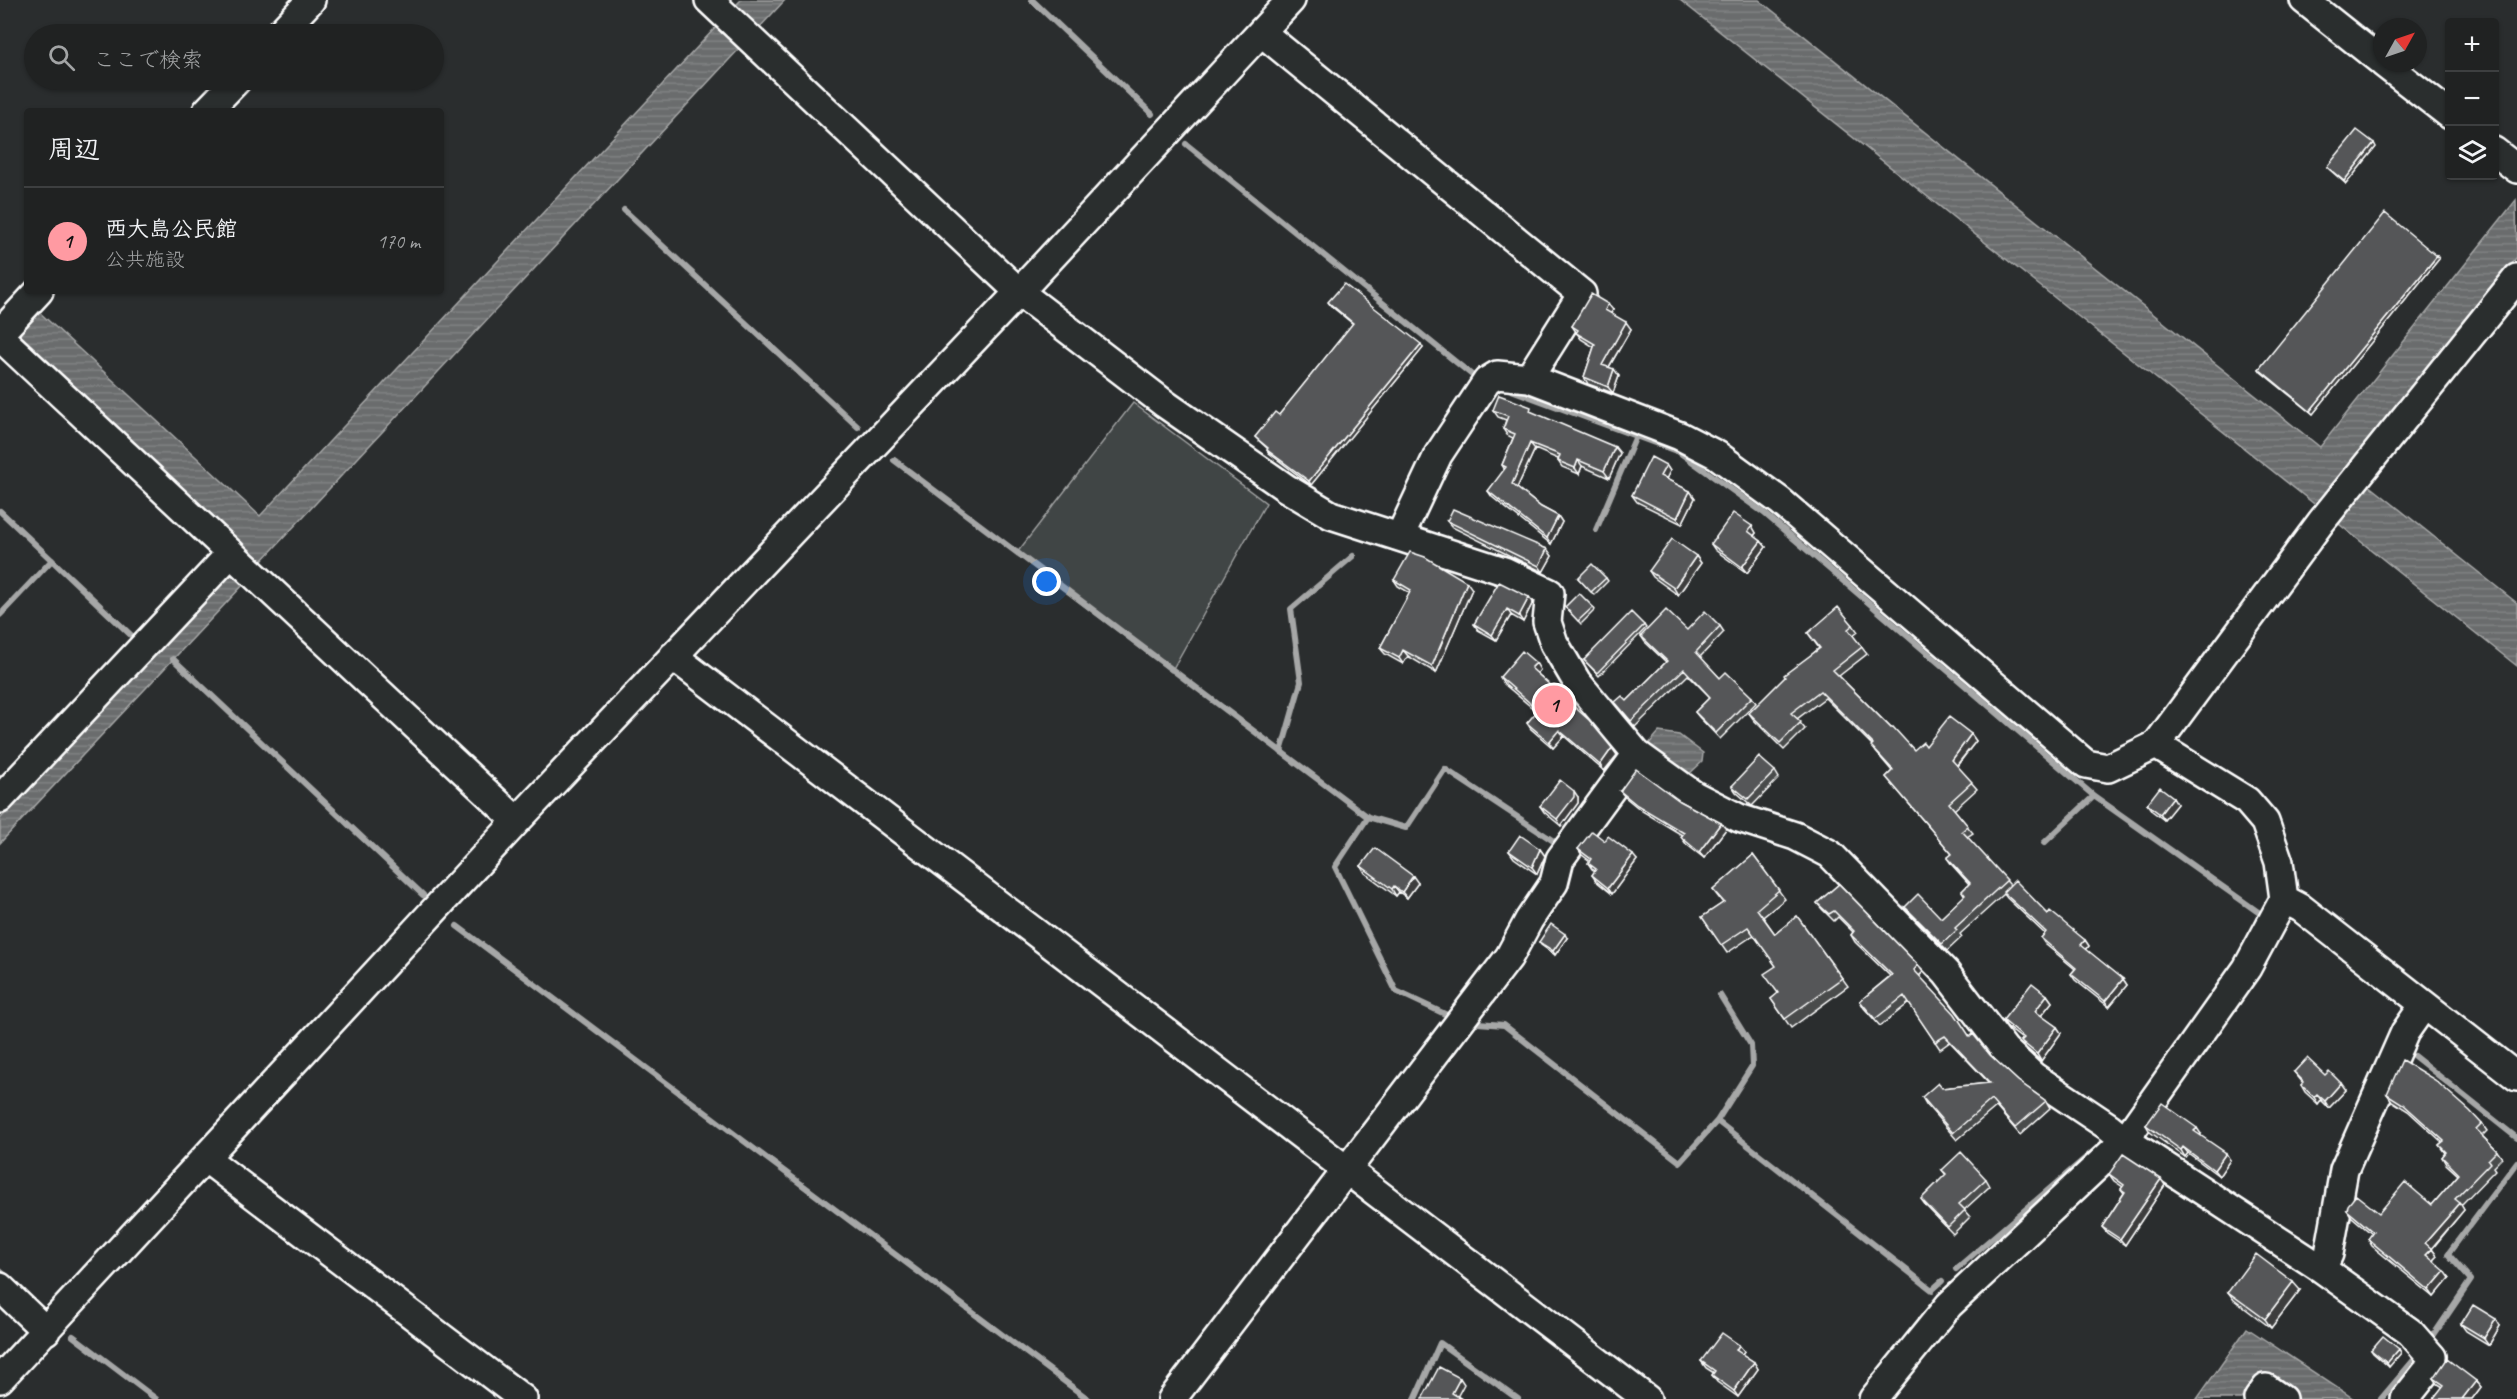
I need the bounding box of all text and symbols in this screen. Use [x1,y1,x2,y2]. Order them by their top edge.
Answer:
north arrow [2373,18,2427,72]
map controls [2445,18,2499,180]
button: + [2445,18,2499,72]
search box [24,24,444,90]
icon: search [45,41,78,74]
text: ここで検索 [93,46,203,74]
button: − [2445,72,2499,126]
button: layers [2445,126,2499,180]
text: 周辺 [48,133,100,166]
text: 西大島公民館 [105,215,237,243]
text: 1 [63,229,72,254]
text: 170 m [377,229,420,254]
text: 公共施設 [105,247,185,272]
your location [1032,567,1061,596]
pin: 1 [1534,682,1574,728]

